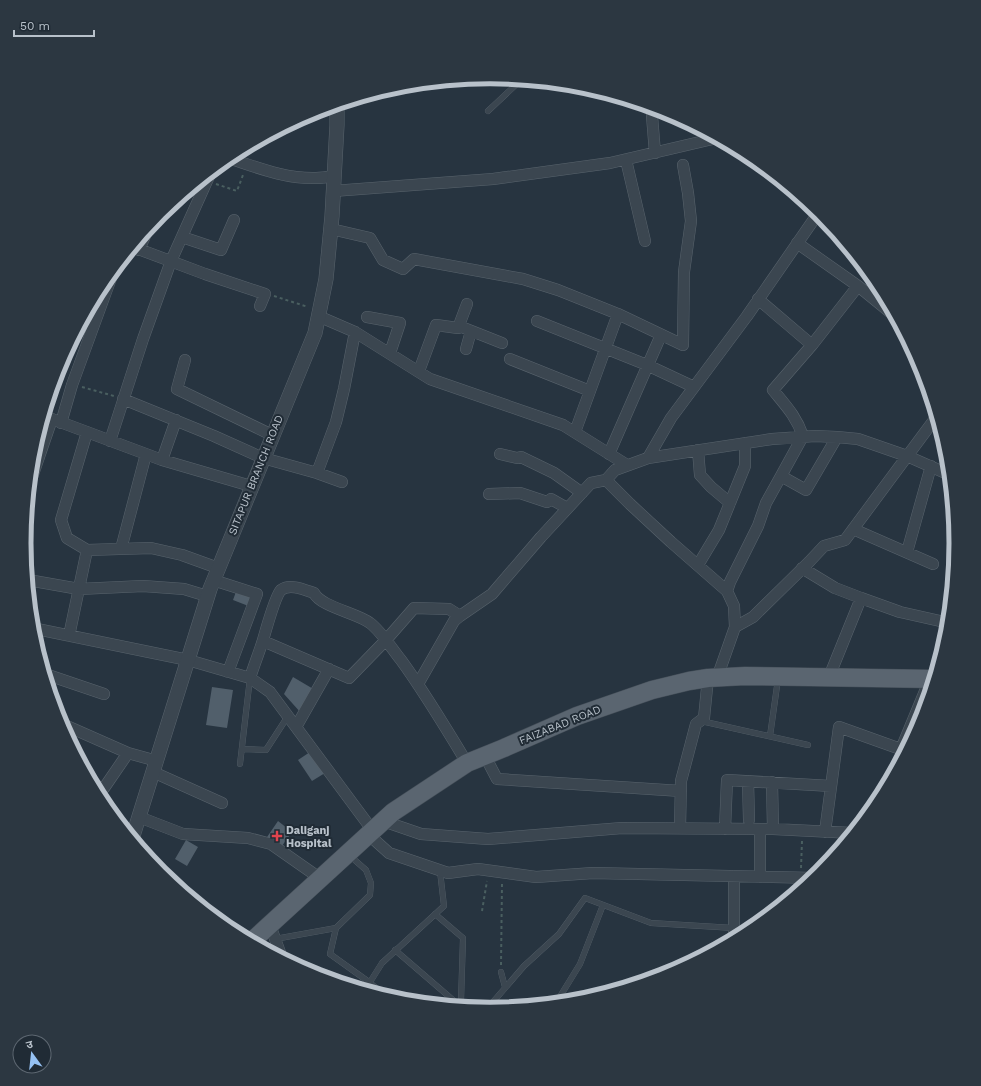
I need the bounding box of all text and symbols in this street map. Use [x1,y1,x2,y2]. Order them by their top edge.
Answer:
scale bar [14,12,94,38]
text: 50 m [20,19,50,33]
street label: SITAPUR BRANCH ROAD [226,413,286,537]
street label: FAIZABAD ROAD [517,703,603,747]
place label: Daliganj Hospital [286,824,332,850]
marker: Daliganj Hospital [271,830,283,842]
north arrow [12,1034,52,1074]
text: उ [25,1038,35,1052]

